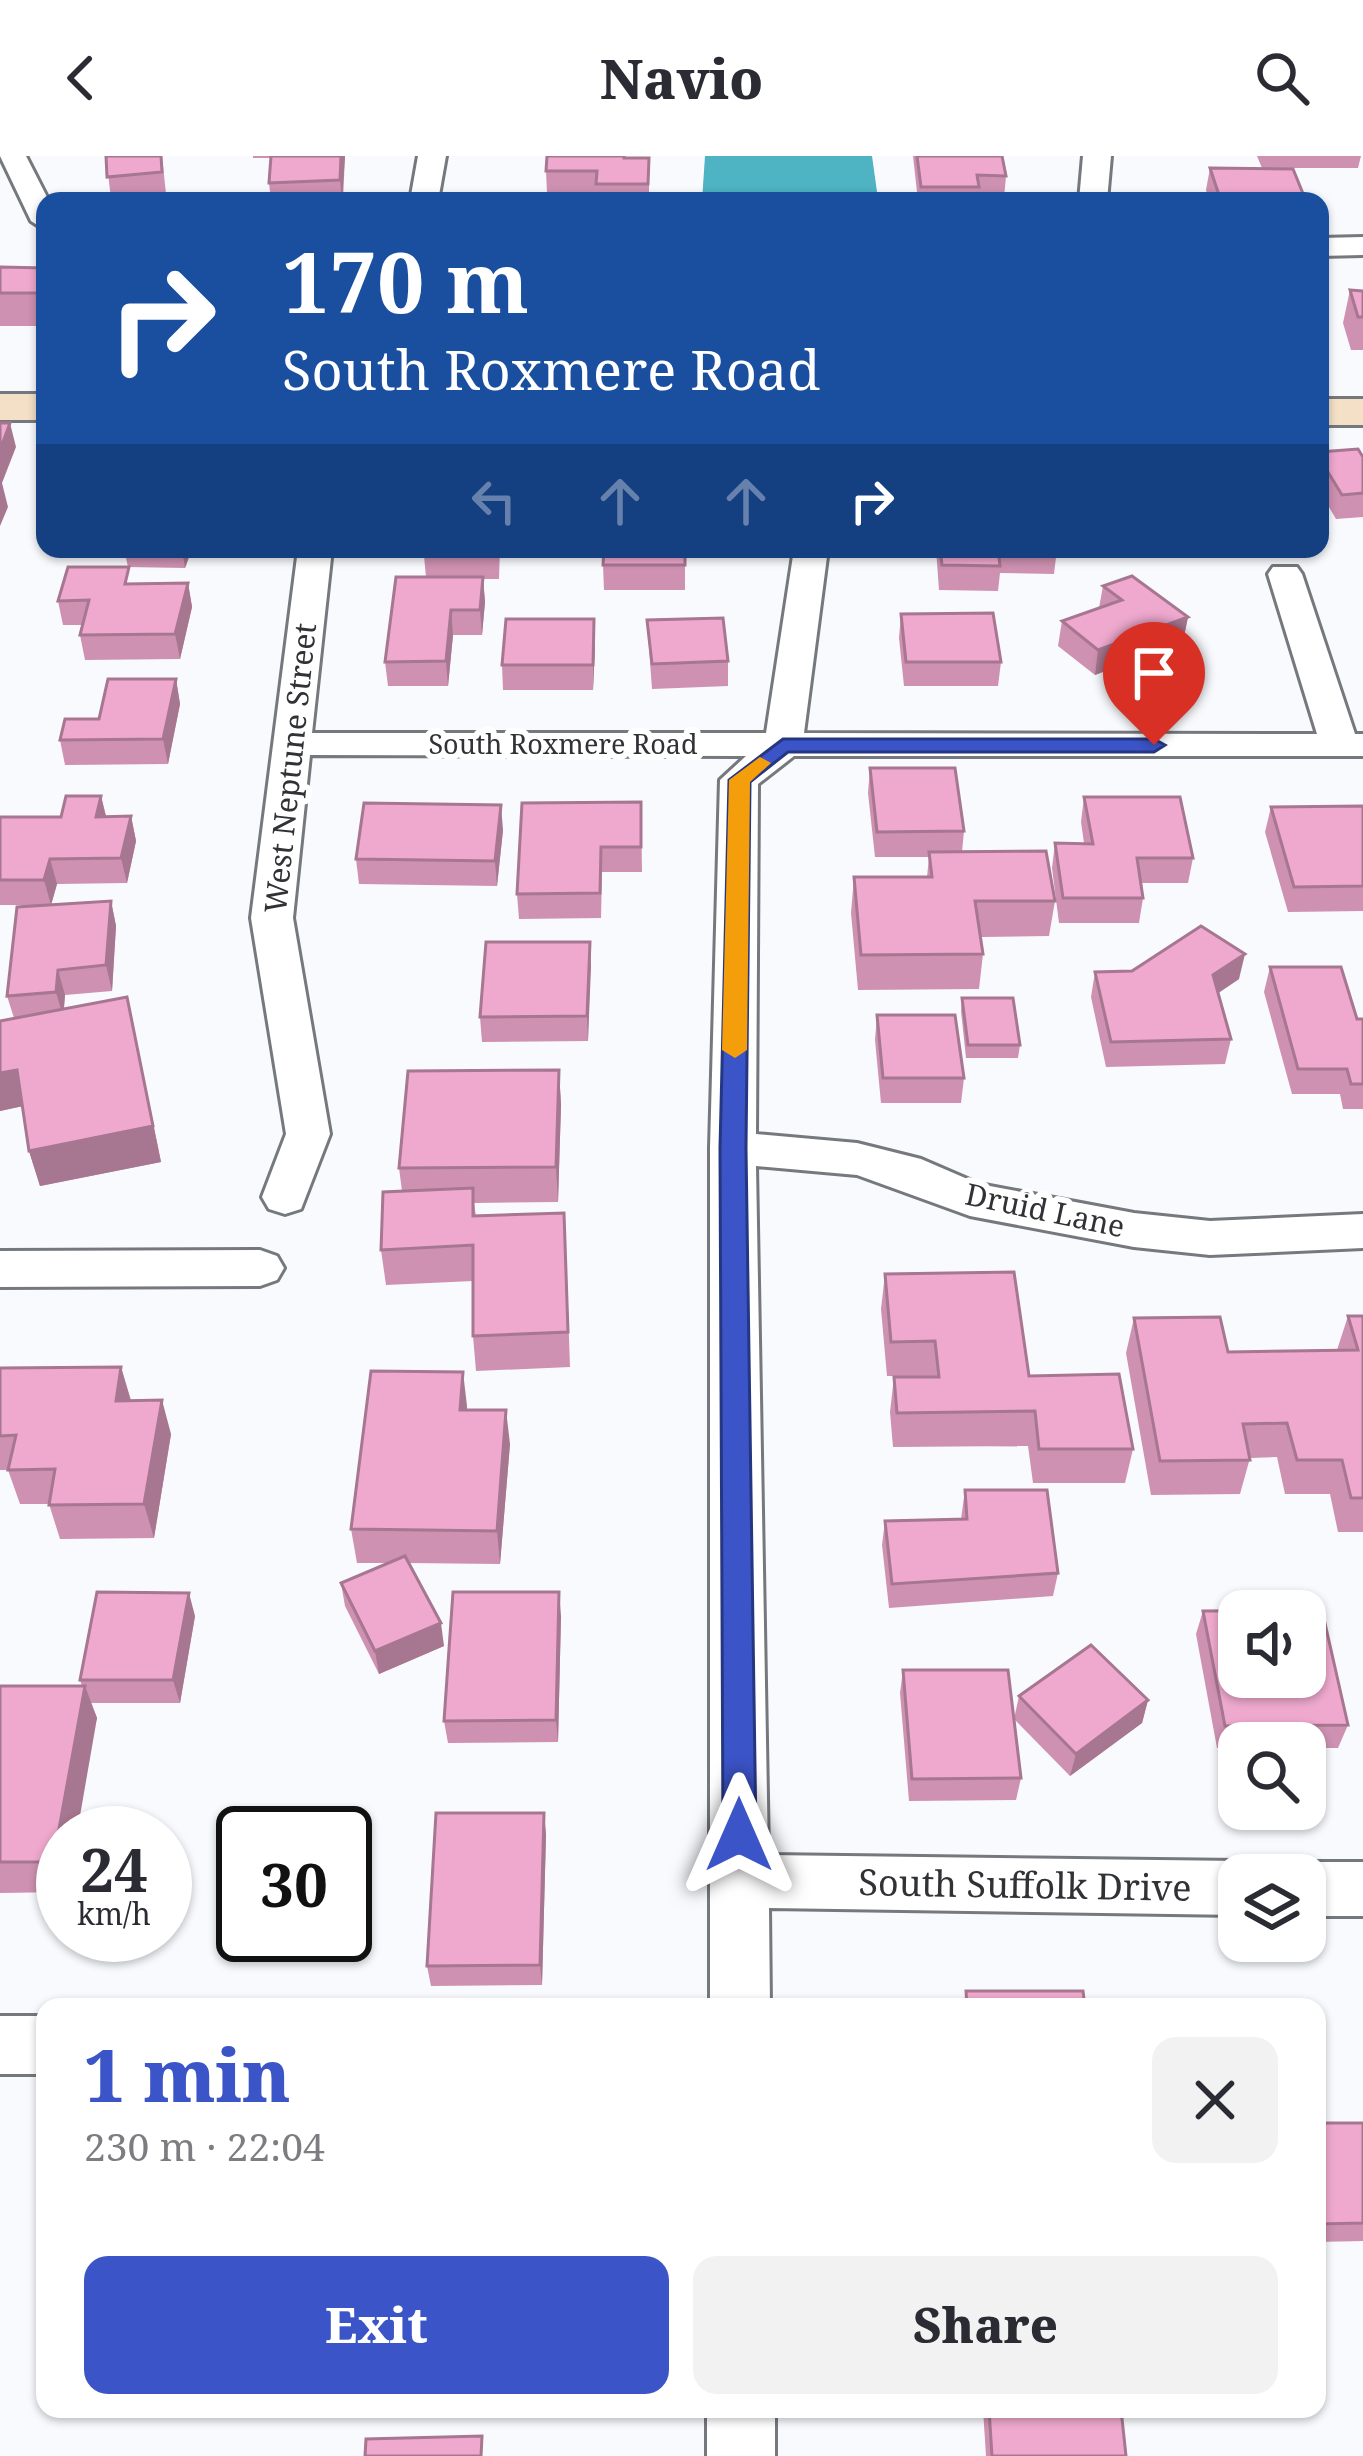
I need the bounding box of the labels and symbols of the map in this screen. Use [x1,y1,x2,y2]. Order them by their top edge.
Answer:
street label: West Neptune Street [254,621,325,915]
pin [1103,622,1205,745]
street label: South Roxmere Road [428,725,698,762]
street label: Druid Lane [962,1173,1129,1246]
position arrow [676,1772,802,1898]
speed limit sign: 30 [216,1806,372,1962]
street label: South Suffolk Drive [858,1857,1192,1912]

